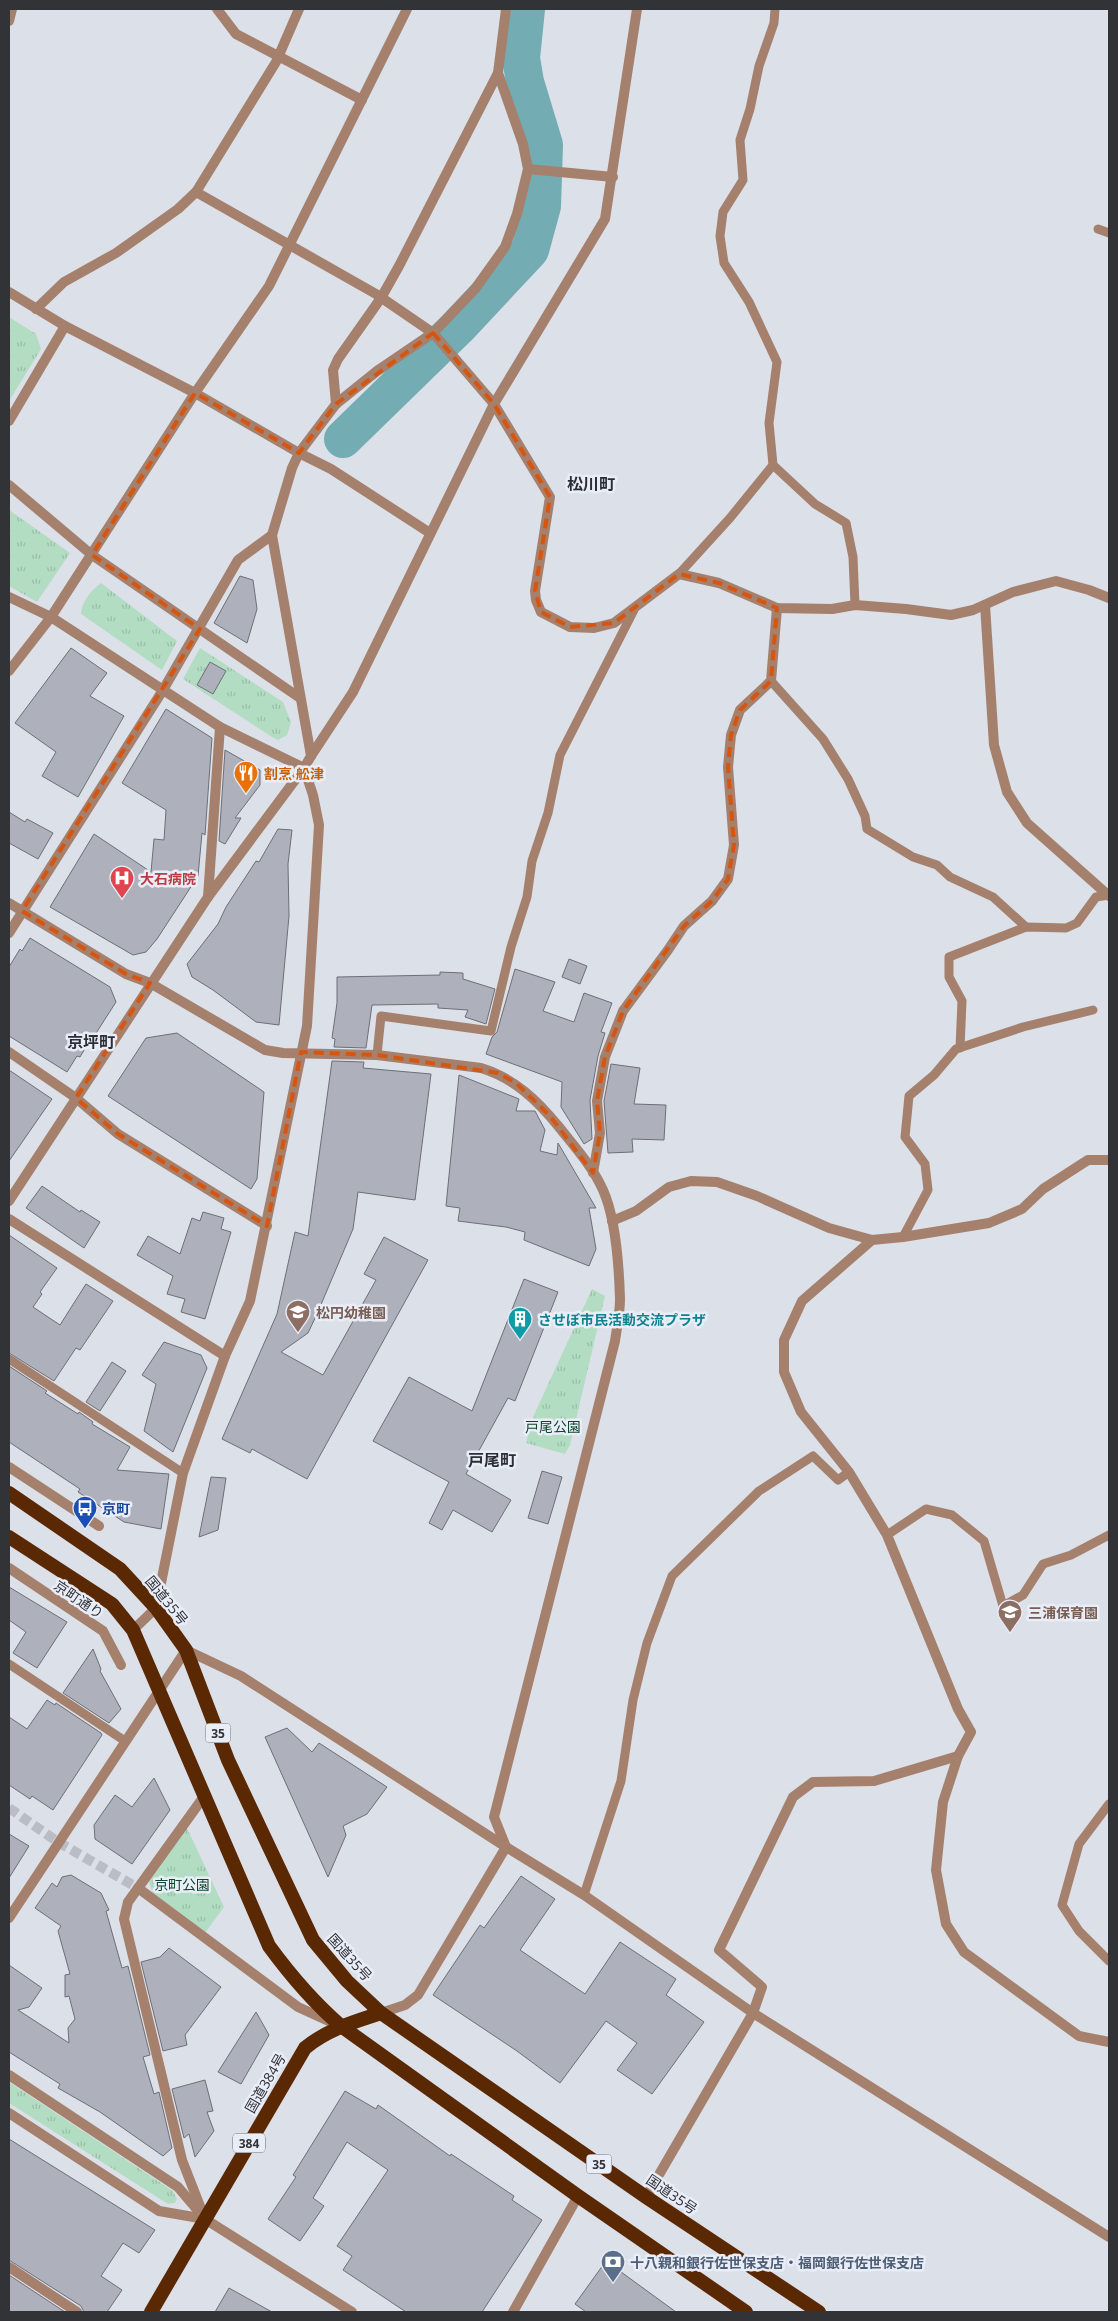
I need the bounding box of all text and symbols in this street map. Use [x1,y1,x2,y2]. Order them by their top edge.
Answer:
district label: 松川町 [567,473,615,495]
restaurant icon: 割烹 舩津 [233,760,259,794]
place label: 割烹 舩津 [264,764,324,783]
hospital icon: 大石病院 [109,865,135,899]
place label: 大石病院 [140,869,196,888]
district label: 京坪町 [67,1031,115,1053]
school or university icon: 松円幼稚園 [285,1299,311,1333]
place label: 松円幼稚園 [316,1303,386,1322]
building icon: させぼ市民活動交流プラザ [507,1306,533,1340]
place label: させぼ市民活動交流プラザ [538,1310,706,1329]
park label: 戸尾公園 [525,1417,581,1436]
district label: 戸尾町 [468,1449,516,1471]
bus stop icon: 京町 [72,1495,98,1529]
place label: 京町 [102,1499,130,1518]
street label: 国道35号 [141,1571,193,1629]
street label: 京町通り [50,1575,108,1623]
school or university icon: 三浦保育園 [997,1599,1023,1633]
place label: 三浦保育園 [1028,1603,1098,1622]
road number: 35 [206,1724,230,1742]
park label: 京町公園 [154,1875,210,1894]
street label: 国道35号 [324,1929,376,1985]
street label: 国道384号 [240,2050,290,2116]
road number: 384 [233,2134,265,2152]
road number: 35 [586,2154,612,2174]
street label: 国道35号 [643,2170,701,2218]
bank icon: 十八親和銀行佐世保支店・福岡銀行佐世保支店 [600,2249,626,2283]
place label: 十八親和銀行佐世保支店・福岡銀行佐世保支店 [630,2253,924,2272]

